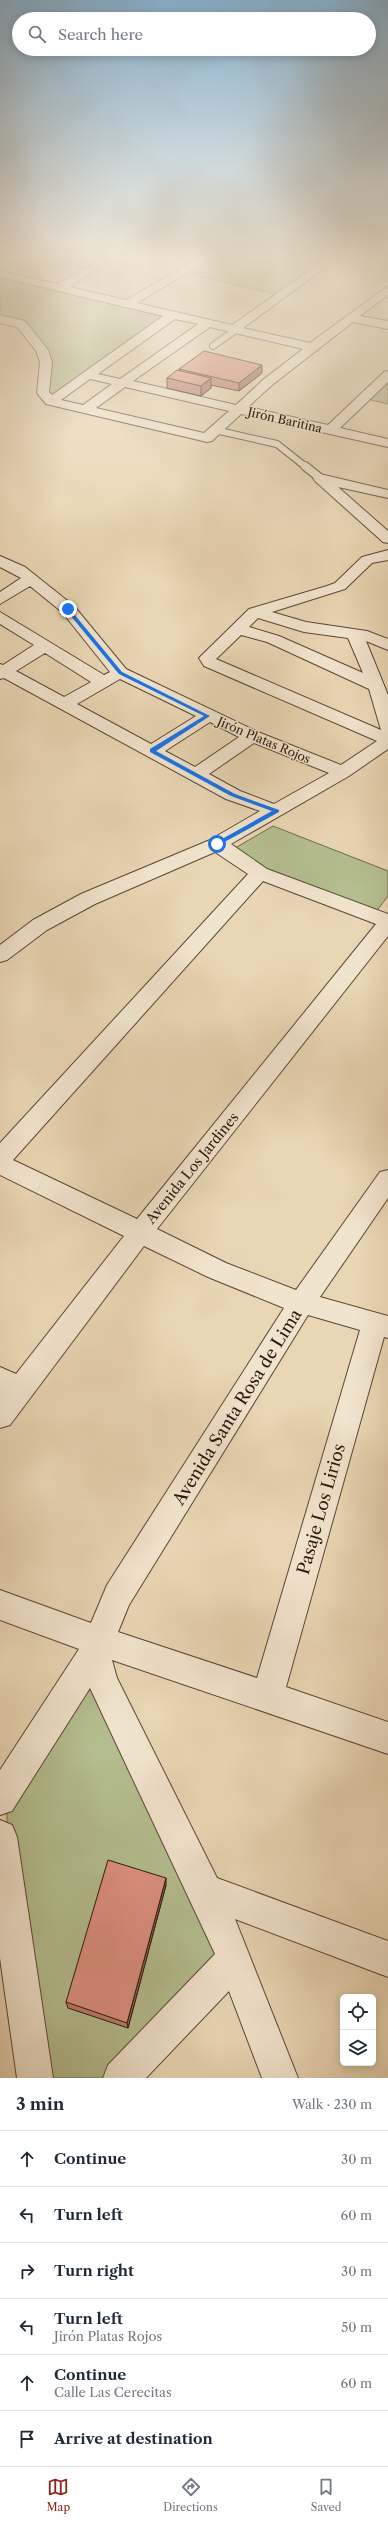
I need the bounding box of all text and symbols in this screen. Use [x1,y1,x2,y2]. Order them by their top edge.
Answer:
search box [12,12,376,56]
icon: search [26,23,48,45]
text: Search here [58,25,143,44]
street label: Jirón Baritina [244,404,324,436]
route end [59,600,77,618]
street label: Jirón Platas Rojos [213,713,313,766]
route start [208,835,226,853]
street label: Avenida Los Jardines [141,1109,242,1228]
street label: Avenida Santa Rosa de Lima [168,1305,306,1509]
street label: Pasaje Los Lirios [293,1441,349,1577]
map controls [340,1994,376,2066]
button: locate [340,1994,376,2030]
button: layers [340,2030,376,2066]
text: 3 min [16,2094,65,2114]
text: Walk · 230 m [292,2096,372,2112]
icon: ahead [16,2148,38,2170]
text: Continue [54,2149,126,2168]
text: 30 m [341,2151,372,2167]
icon: left [16,2204,38,2226]
text: Turn left [54,2205,123,2224]
text: 60 m [341,2207,372,2223]
icon: right [16,2260,38,2282]
text: Turn right [54,2261,134,2280]
text: 30 m [341,2263,372,2279]
text: Turn left [54,2309,123,2328]
icon: left [16,2316,38,2338]
text: 50 m [341,2319,372,2335]
text: Jirón Platas Rojos [54,2328,162,2344]
text: Continue [54,2365,126,2384]
icon: ahead [16,2372,38,2394]
text: 60 m [341,2375,372,2391]
text: Calle Las Cerecitas [54,2384,172,2400]
icon: arrive [16,2428,38,2450]
text: Arrive at destination [54,2429,213,2448]
tab: Map [47,2476,70,2514]
tab: Directions [163,2476,218,2514]
tab: Saved [311,2476,341,2514]

